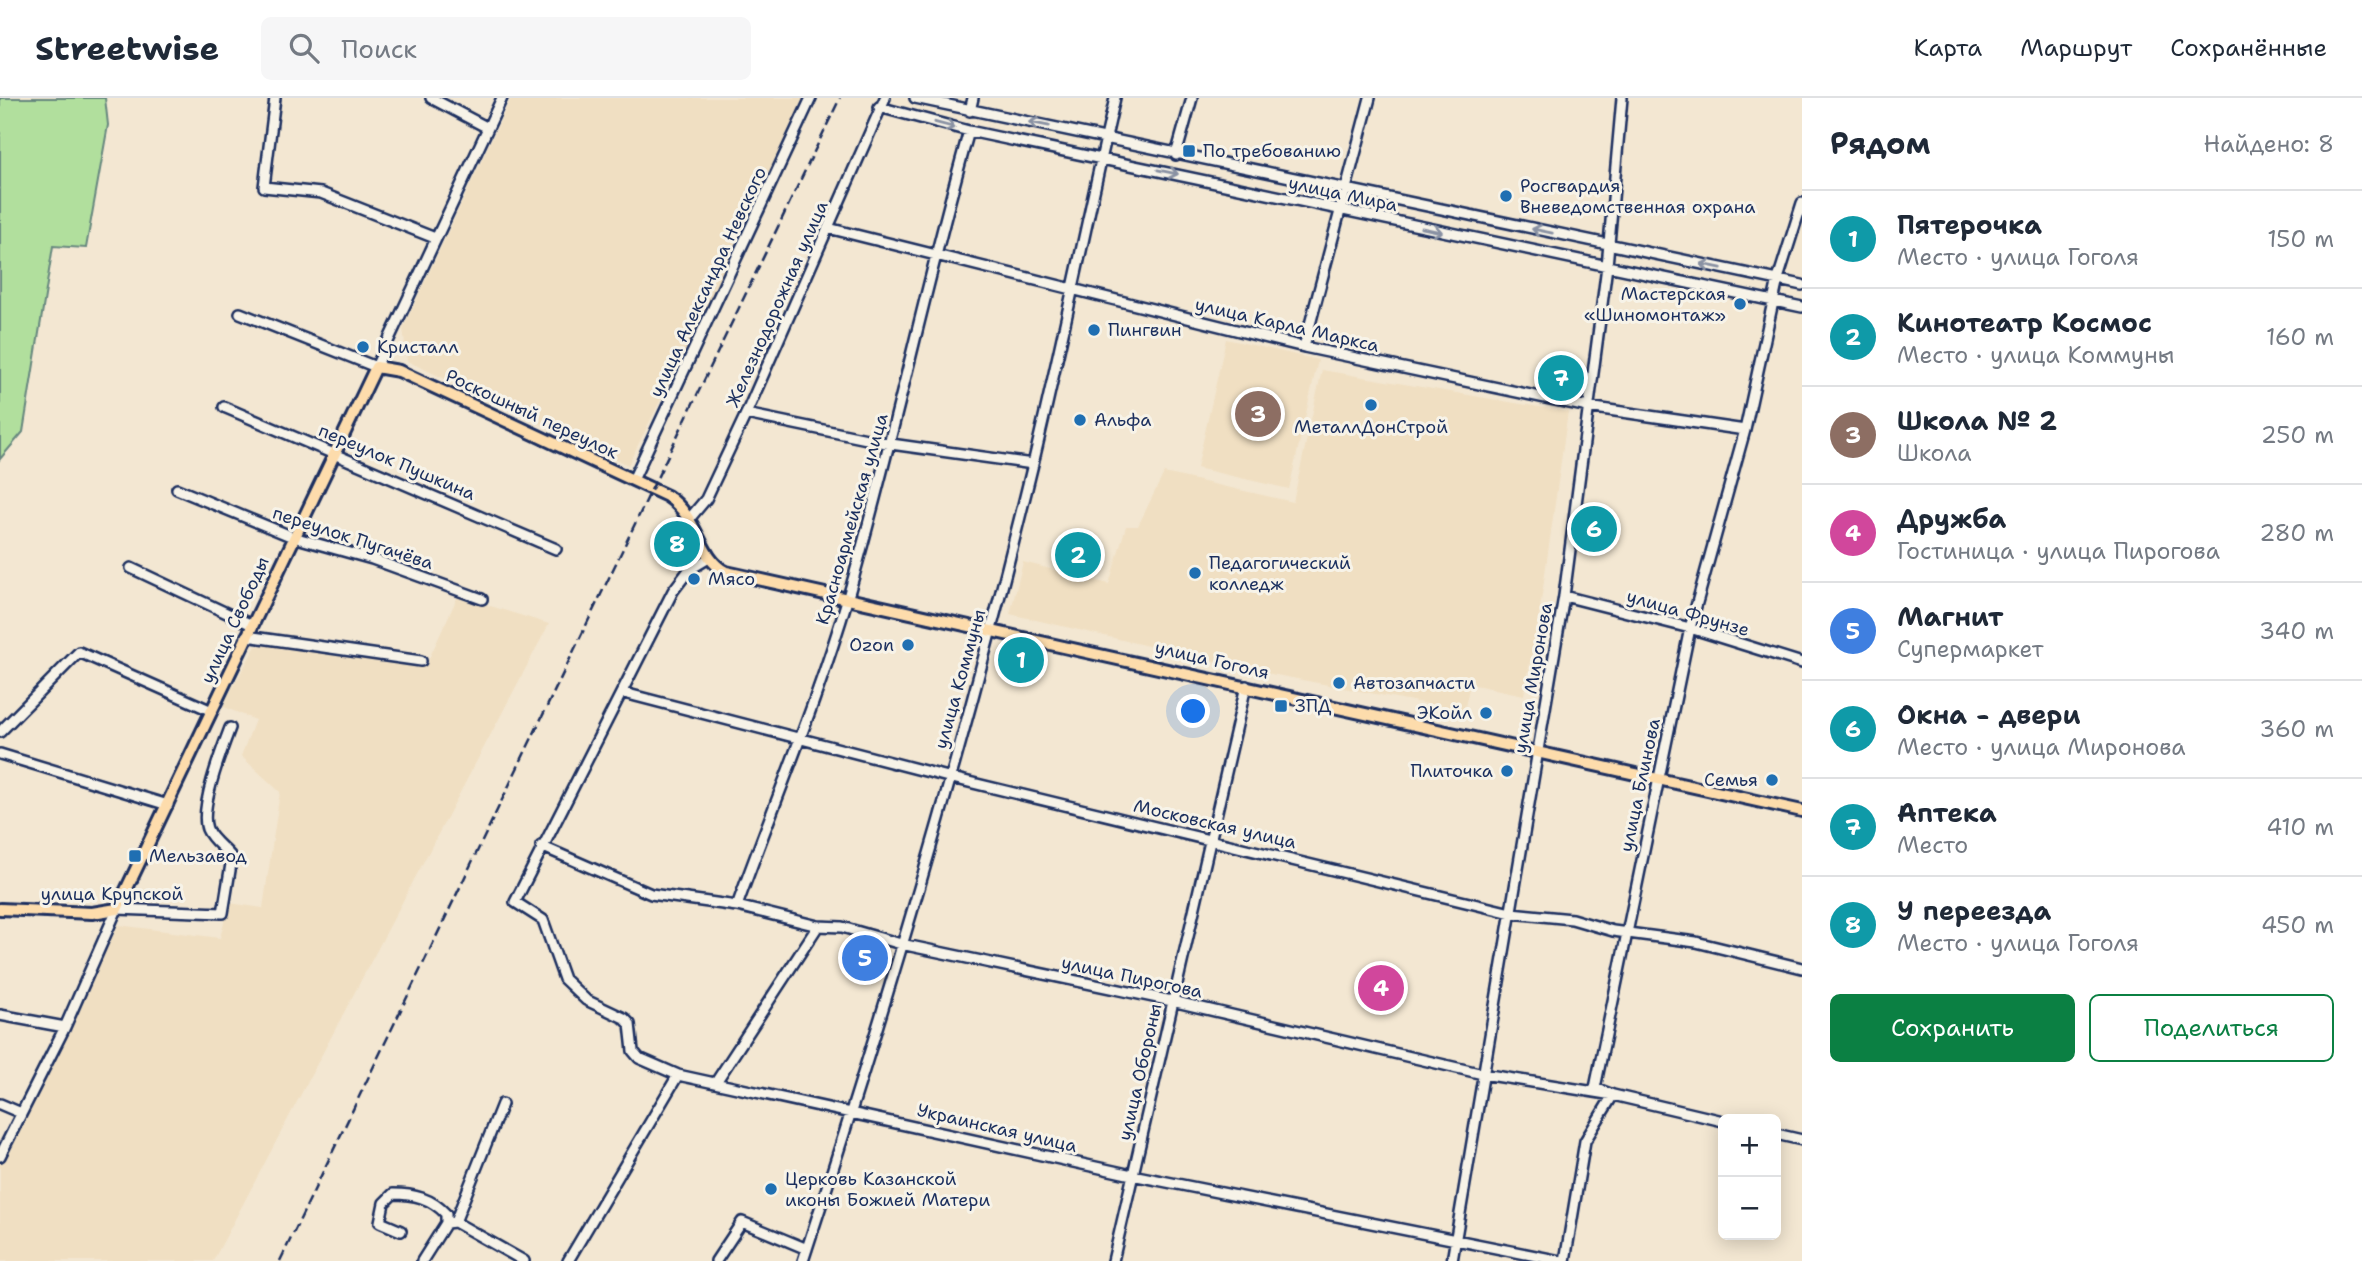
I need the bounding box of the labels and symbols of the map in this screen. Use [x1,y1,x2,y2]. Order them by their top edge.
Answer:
one-way arrow [1028,117,1051,130]
one-way arrow [933,119,956,132]
place label: По требованию [1203,139,1341,163]
marker: По требованию [1181,143,1197,159]
street label: улица Александра Невского [644,163,772,401]
one-way arrow [1156,166,1179,180]
street label: улица Мира [1286,171,1400,217]
place label: Росгвардия Вневедомственная охрана [1520,174,1755,219]
marker: Росгвардия Вневедомственная охрана [1498,188,1514,204]
street label: Железнодорожная улица [721,197,833,411]
one-way arrow [1420,223,1443,237]
one-way arrow [1531,224,1554,237]
one-way arrow [1700,258,1723,272]
place label: Мастерская «Шиномонтаж» [1584,282,1726,327]
street label: улица Карла Маркса [1193,292,1381,358]
marker: Мастерская «Шиномонтаж» [1732,296,1748,312]
place label: Пингвин [1108,318,1182,342]
marker: Пингвин [1086,322,1102,338]
place label: Кристалл [377,335,458,359]
marker: Кристалл [355,339,371,355]
pin: 7 [1538,352,1584,404]
street label: Роскошный переулок [442,363,623,465]
pin: 3 [1235,388,1281,440]
marker: МеталлДонСтрой [1363,397,1379,413]
place label: Альфа [1094,408,1151,432]
street label: Красноармейская улица [810,411,894,627]
marker: Альфа [1072,412,1088,428]
place label: МеталлДонСтрой [1294,415,1448,439]
street label: переулок Пушкина [315,418,479,506]
street label: переулок Пугачёва [270,501,436,575]
pin: 6 [1571,503,1617,555]
pin: 8 [654,518,700,570]
pin: 2 [1055,529,1101,581]
place label: Педагогический колледж [1209,551,1351,596]
street label: улица Свободы [195,553,275,687]
marker: Педагогический колледж [1187,565,1203,581]
place label: Мясо [708,567,755,591]
marker: Мясо [686,571,702,587]
street label: улица Фрунзе [1624,584,1752,642]
street label: улица Миронова [1508,601,1558,755]
street label: улица Коммуны [929,606,991,752]
place label: Ozon [849,633,894,657]
pin: 1 [998,634,1044,686]
street label: улица Гоголя [1153,635,1271,685]
marker: Ozon [900,637,916,653]
place label: Автозапчасти [1353,671,1475,695]
marker: Автозапчасти [1331,675,1347,691]
your location [1176,694,1210,728]
place label: ЗПД [1295,694,1332,718]
marker: ЗПД [1273,698,1289,714]
place label: ЭКойл [1417,701,1472,725]
marker: ЭКойл [1478,705,1494,721]
street label: улица Блинова [1614,716,1666,854]
place label: Плиточка [1410,759,1493,783]
marker: Плиточка [1499,763,1515,779]
place label: Семья [1704,768,1758,792]
marker: Семья [1764,772,1780,788]
street label: Московская улица [1131,794,1299,854]
place label: Мельзавод [149,844,248,868]
marker: Мельзавод [127,848,143,864]
street label: улица Крупской [41,882,183,906]
pin: 5 [842,932,888,984]
street label: улица Пирогова [1059,950,1205,1004]
pin: 4 [1358,962,1404,1014]
street label: улица Обороны [1113,1001,1167,1143]
street label: Украинская улица [915,1098,1079,1158]
place label: Церковь Казанской иконы Божией Матери [785,1167,990,1212]
marker: Церковь Казанской иконы Божией Матери [763,1181,779,1197]

